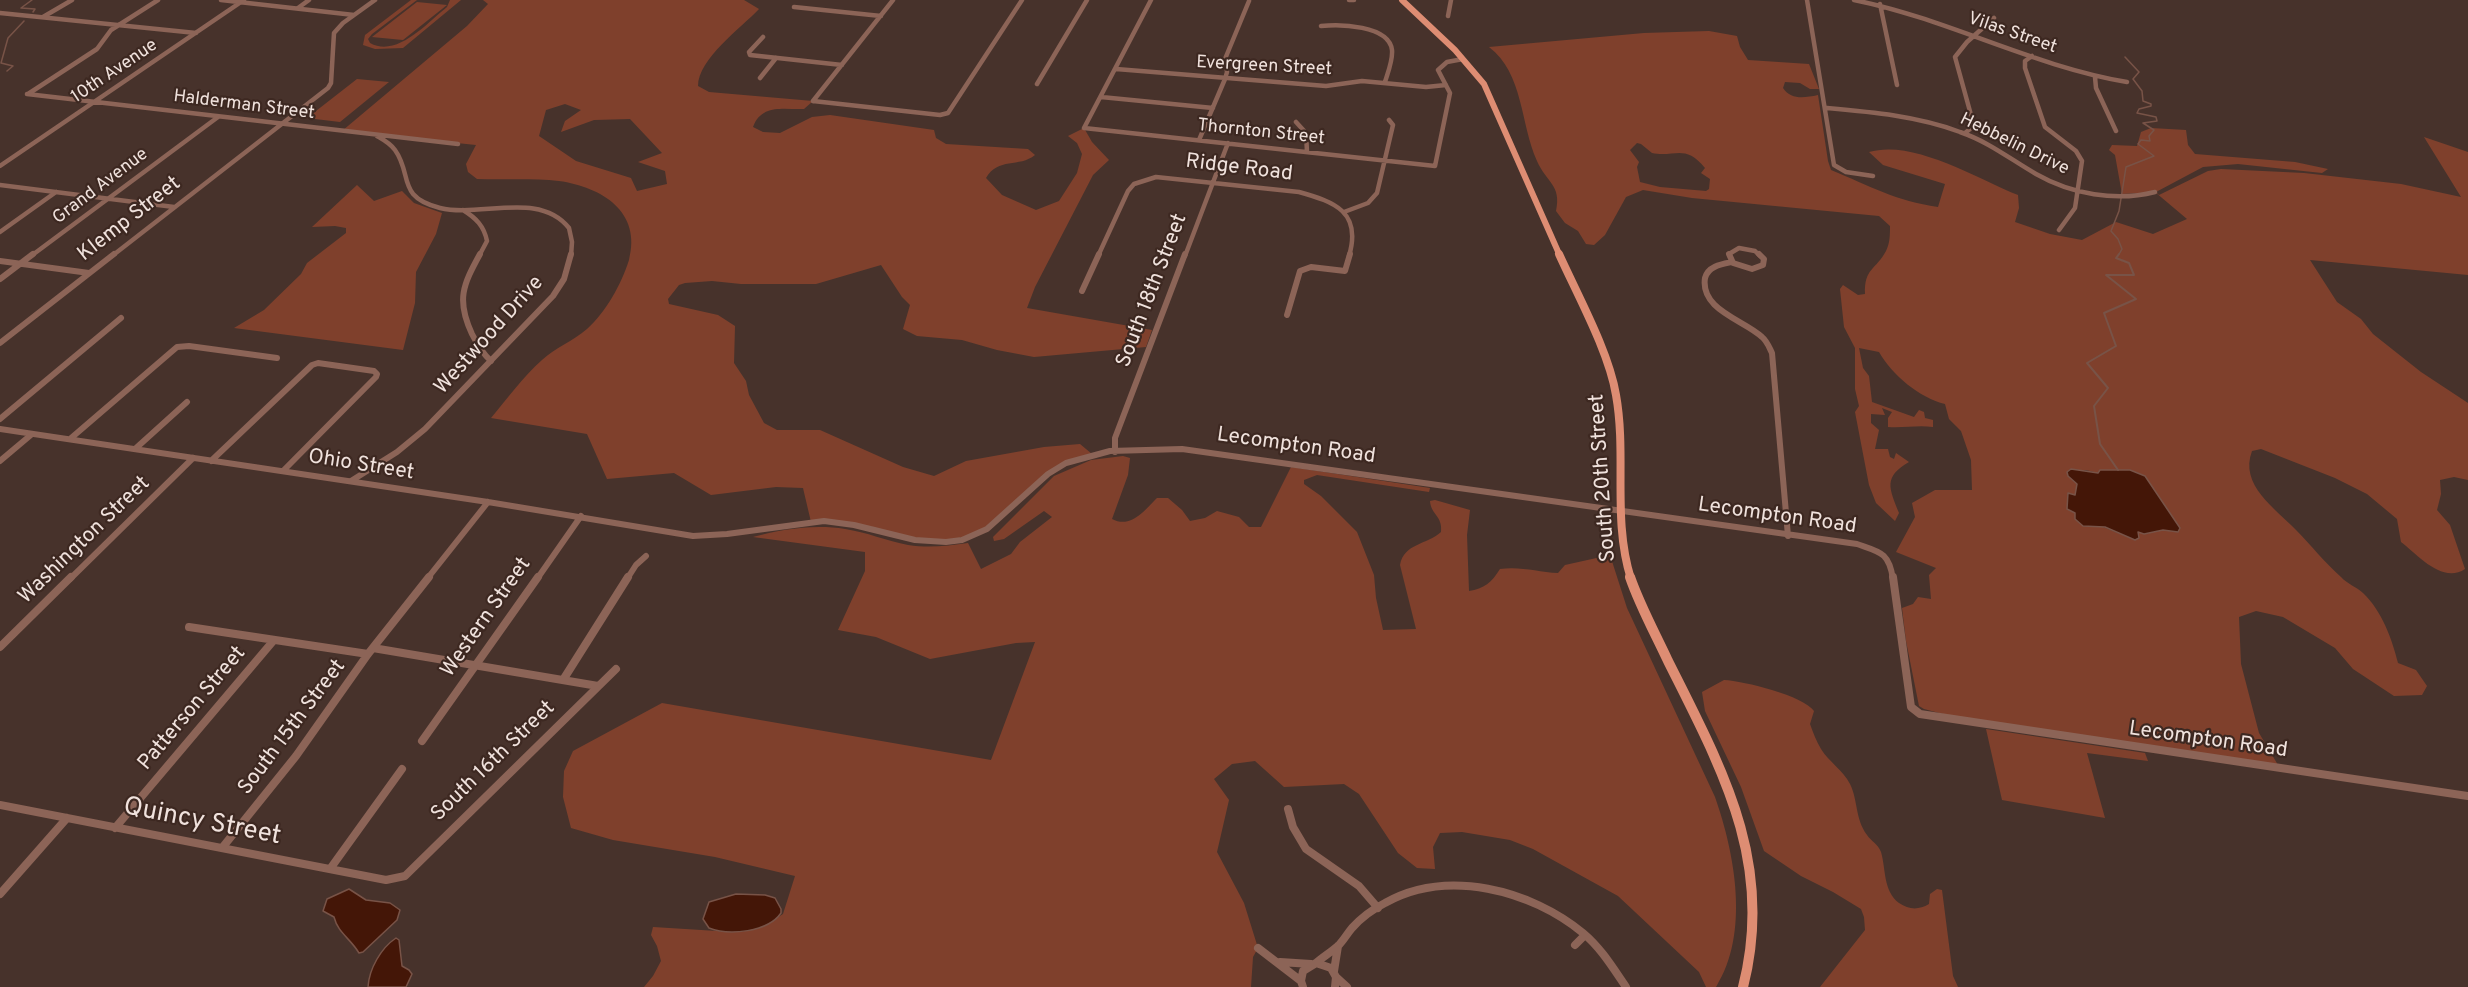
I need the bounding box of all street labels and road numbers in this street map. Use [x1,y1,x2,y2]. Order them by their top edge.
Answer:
street label: Vilas Street [1965,9,2059,59]
street label: 10th Avenue [68,35,162,109]
street label: Evergreen Street [1196,53,1332,81]
street label: Halderman Street [172,87,316,125]
street label: Hebbelin Drive [1956,109,2072,181]
street label: Thornton Street [1196,116,1326,150]
street label: Grand Avenue [49,144,153,230]
street label: Ridge Road [1184,150,1294,188]
street label: Klemp Street [74,172,186,268]
street label: South 18th Street [1112,211,1194,371]
street label: Westwood Drive [430,271,550,401]
street label: South 20th Street [1586,393,1622,563]
street label: Lecompton Road [1215,423,1377,471]
street label: Ohio Street [306,445,416,487]
street label: Washington Street [14,472,156,610]
street label: Lecompton Road [1696,493,1858,541]
street label: Western Street [437,554,537,682]
street label: Patterson Street [134,642,252,776]
street label: South 15th Street [234,655,352,801]
street label: South 16th Street [427,697,561,827]
street label: Lecompton Road [2127,717,2289,765]
street label: Quincy Street [121,792,283,854]

